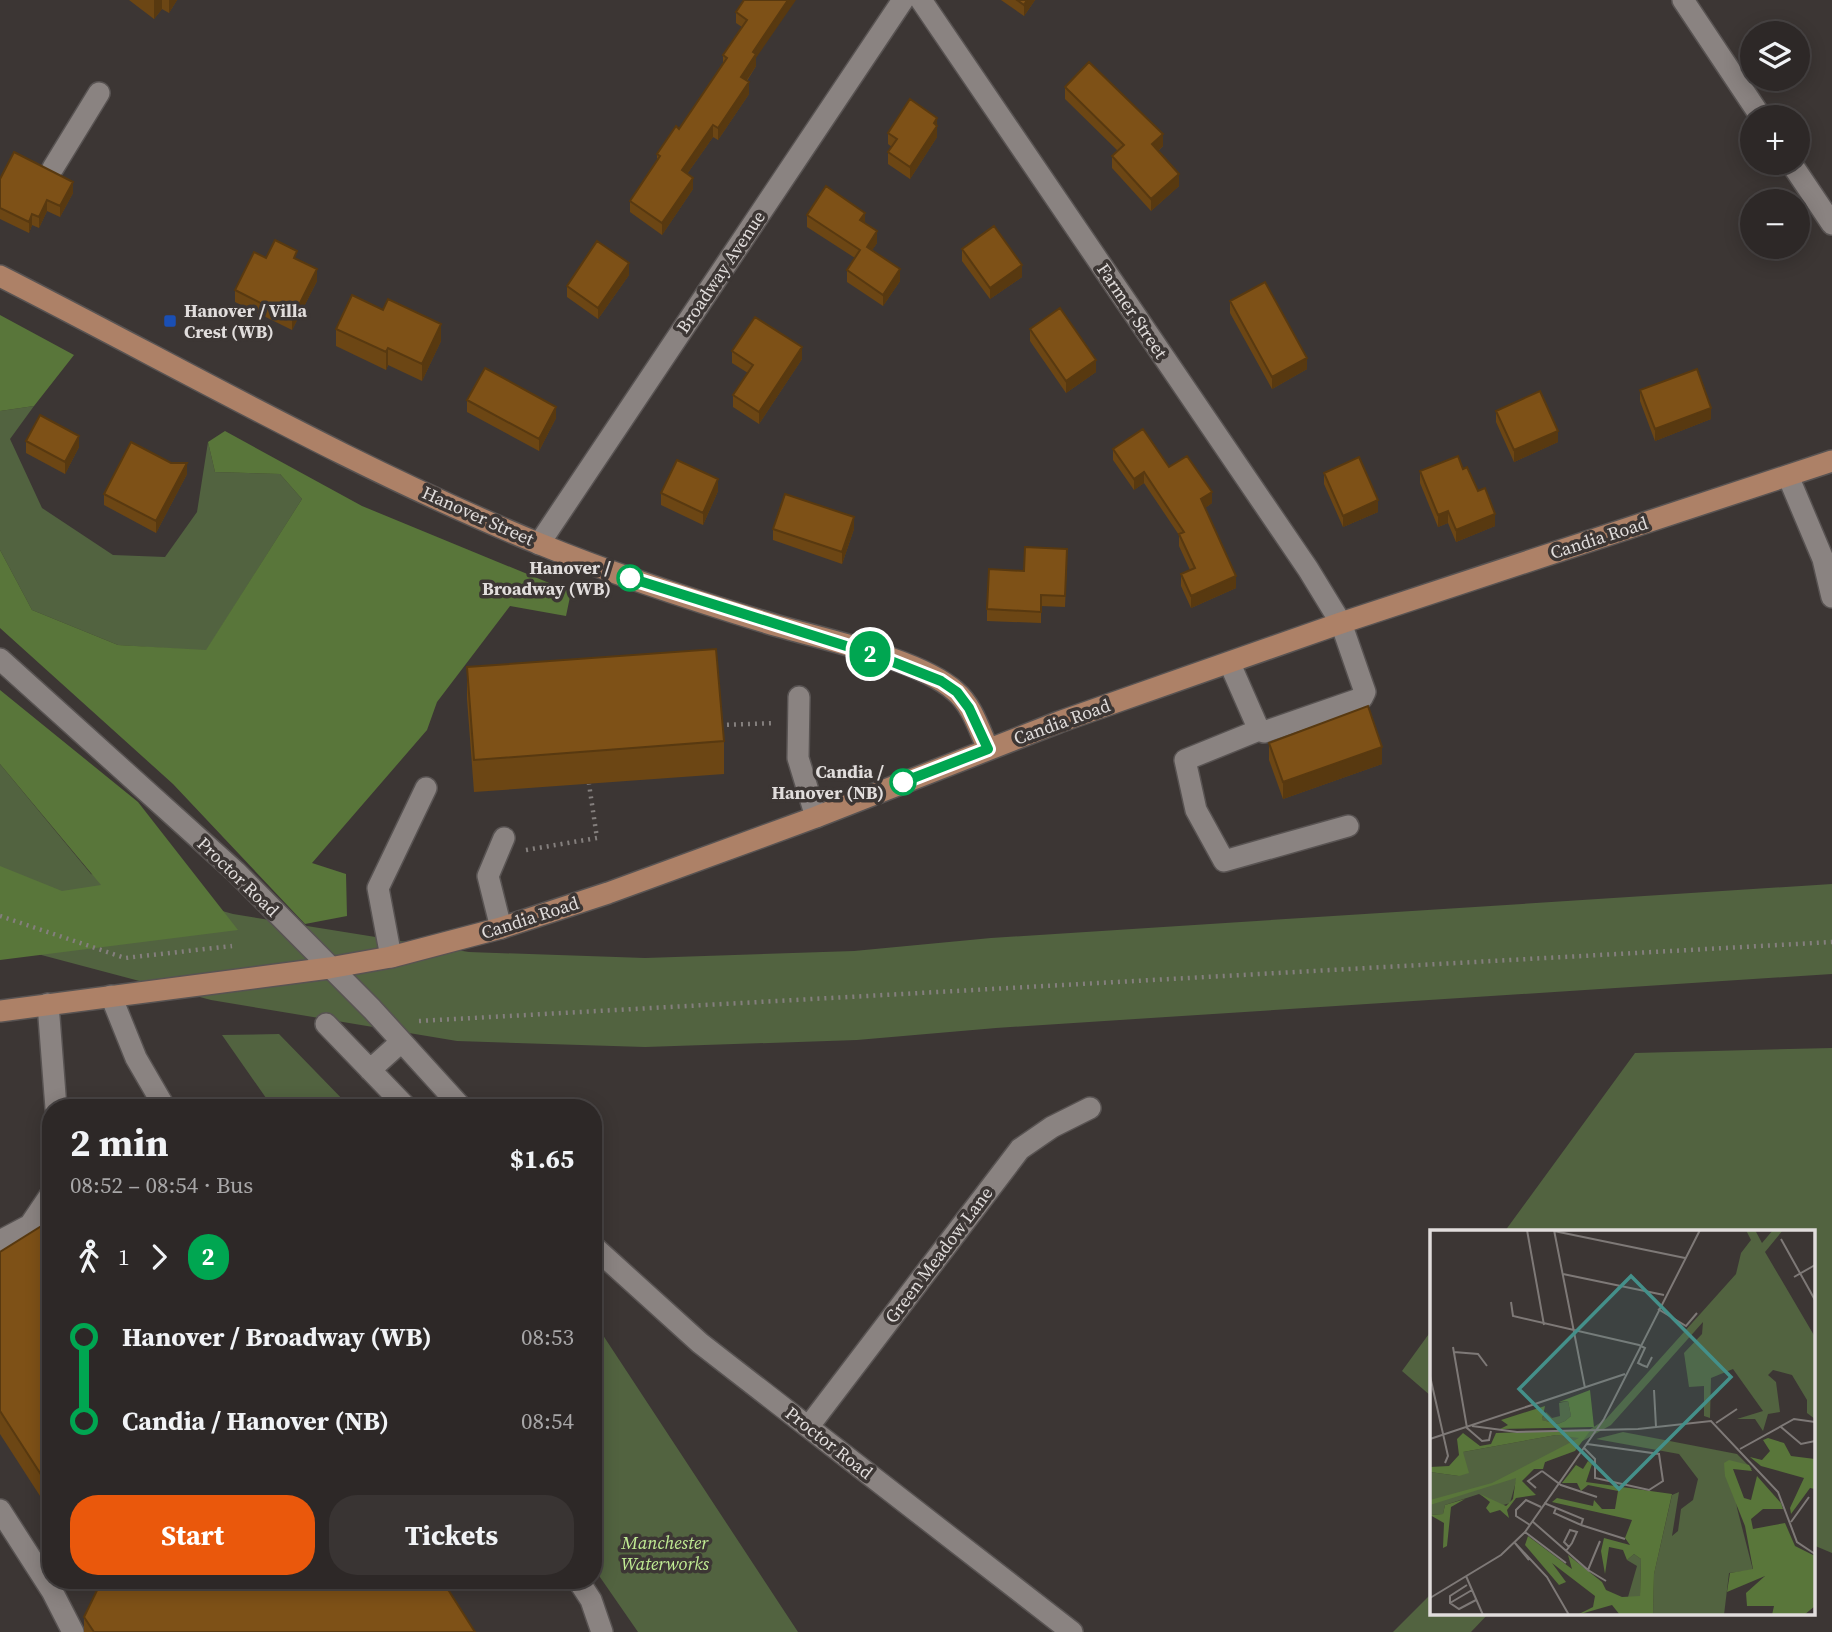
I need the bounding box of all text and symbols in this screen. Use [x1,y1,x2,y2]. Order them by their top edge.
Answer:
map controls [1740,21,1810,259]
button: layers [1740,21,1810,91]
button: + [1740,105,1810,175]
button: − [1740,189,1810,259]
street label: Broadway Avenue [670,206,771,338]
street label: Farmer Street [1091,258,1174,363]
place label: Hanover / Villa Crest (WB) [184,298,307,344]
marker: Hanover / Villa Crest (WB) [162,313,178,329]
street label: Hanover Street [418,480,538,551]
street label: Candia Road [1547,510,1651,565]
place label: Hanover / Broadway (WB) [482,555,611,601]
marker: Hanover / Broadway (WB) [617,565,643,591]
line badge: 2 [847,631,893,677]
text: 2 [863,637,877,670]
street label: Candia Road [1010,693,1114,751]
place label: Candia / Hanover (NB) [771,759,884,805]
marker: Candia / Hanover (NB) [890,769,916,795]
street label: Proctor Road [192,831,285,922]
street label: Candia Road [478,890,582,945]
text: 2 min [70,1117,169,1169]
text: $1.65 [510,1141,574,1177]
text: 08:52 – 08:54 · Bus [70,1169,253,1201]
street label: Green Meadow Lane [879,1181,998,1328]
inset map [1430,1230,1814,1614]
icon: walk [70,1238,108,1276]
icon: forward [140,1238,178,1276]
text: 2 [202,1240,215,1273]
text: 1 [118,1241,130,1273]
text: Hanover / Broadway (WB) [122,1319,432,1355]
text: 08:53 [521,1321,574,1353]
street label: Proctor Road [780,1400,878,1485]
text: Candia / Hanover (NB) [122,1403,389,1439]
text: 08:54 [521,1405,574,1437]
button: Start [70,1495,315,1575]
button: Tickets [329,1495,574,1575]
park label: Manchester Waterworks [621,1530,710,1576]

